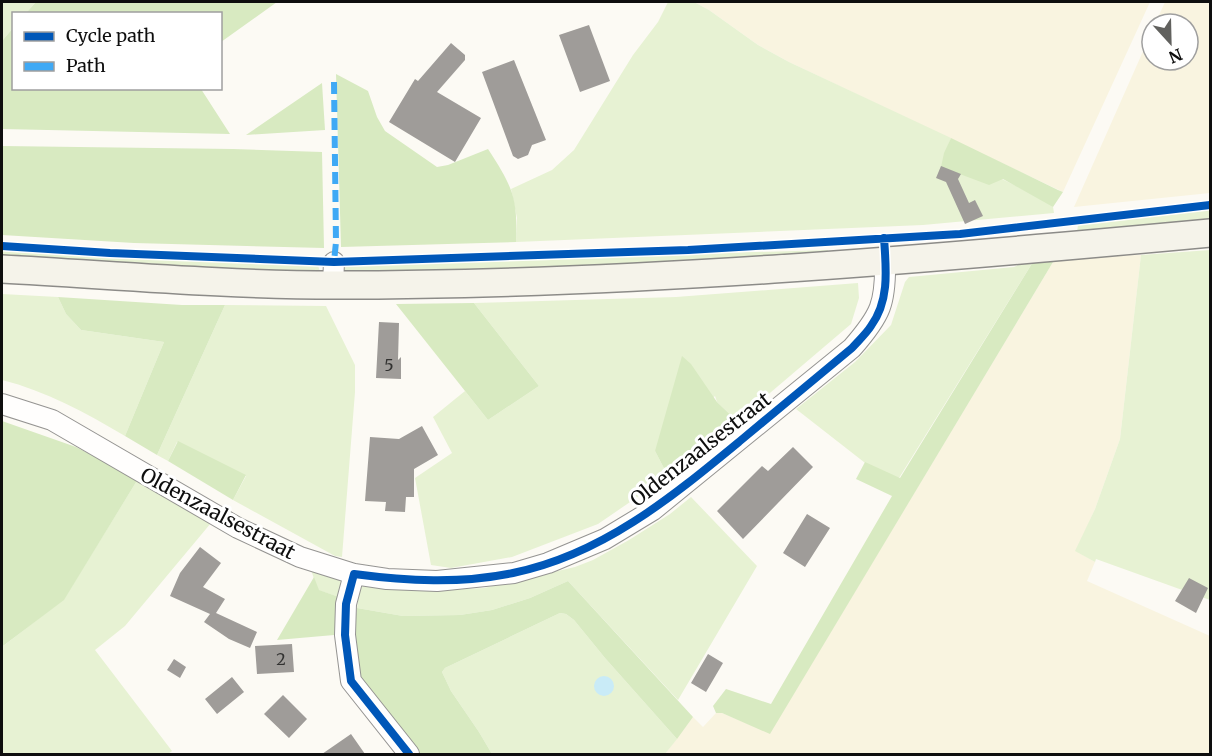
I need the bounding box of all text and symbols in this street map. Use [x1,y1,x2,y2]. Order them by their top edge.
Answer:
legend [12,12,222,90]
north arrow [1140,12,1200,72]
text: Cycle path [66,24,156,47]
text: N [1166,44,1185,68]
text: Path [66,54,106,77]
house number: 5 [384,355,394,375]
street label: Oldenzaalsestraat [625,386,776,512]
street label: Oldenzaalsestraat [136,462,300,564]
house number: 2 [276,649,286,669]

